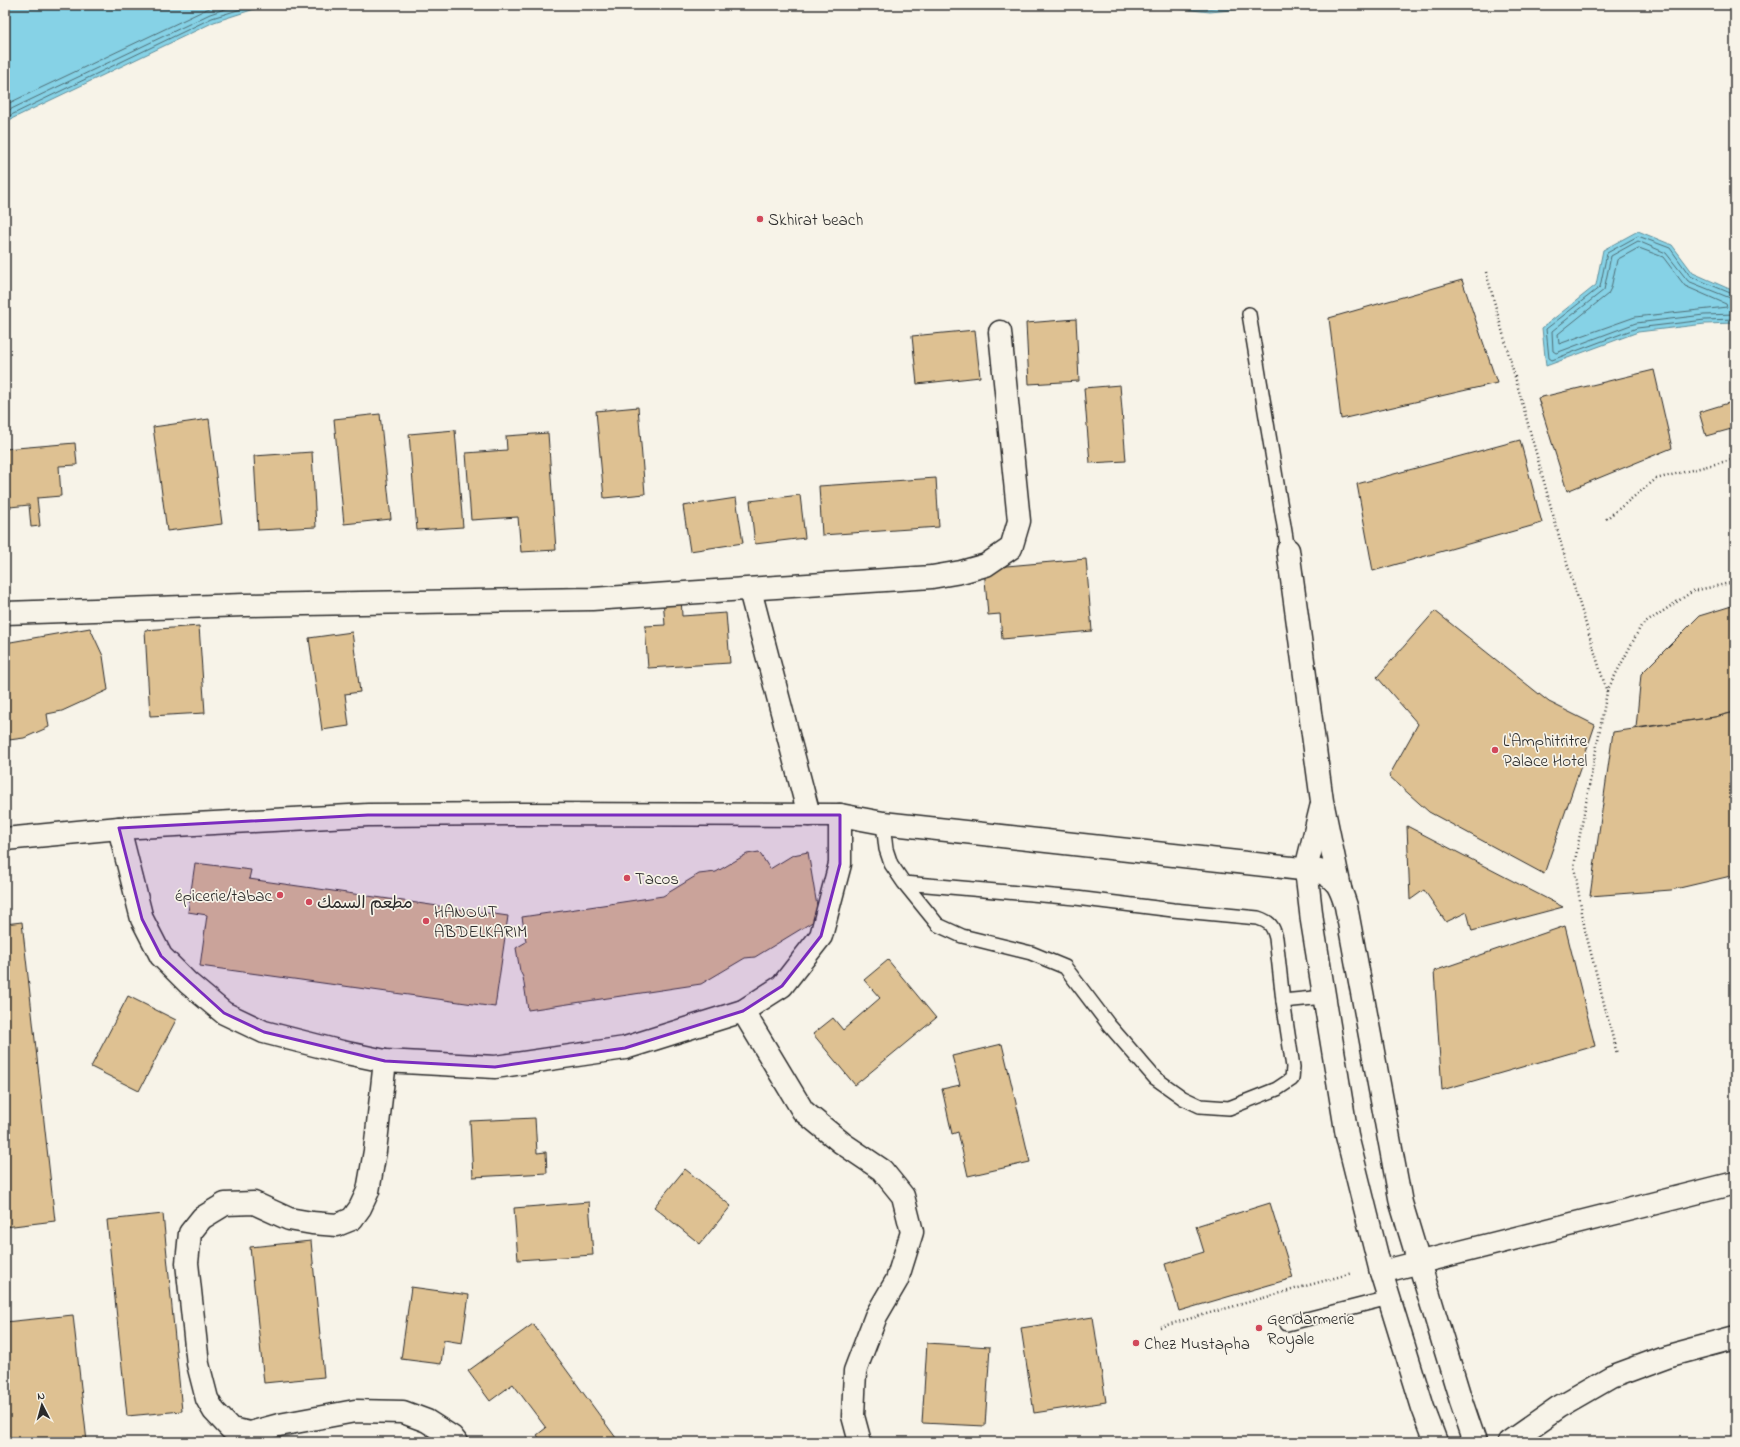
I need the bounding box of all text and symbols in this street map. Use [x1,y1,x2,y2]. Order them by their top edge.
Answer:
place label: Skhirat beach [768,208,863,233]
marker: Skhirat beach [755,214,765,224]
place label: L'Amphitritre Palace Hotel [1503,729,1588,774]
marker: L'Amphitritre Palace Hotel [1490,745,1500,755]
place label: Tacos [635,867,679,892]
marker: Tacos [622,873,632,883]
place label: épicerie/tabac [175,884,272,909]
marker: épicerie/tabac [275,890,285,900]
place label: مطعم السمك [317,891,413,916]
marker: مطعم السمك [304,897,314,907]
place label: HANOUT ABDELKARIM [434,900,527,945]
marker: HANOUT ABDELKARIM [421,916,431,926]
place label: Gendarmerie Royale [1267,1307,1355,1353]
marker: Gendarmerie Royale [1254,1323,1264,1333]
place label: Chez Mustapha [1144,1332,1250,1357]
marker: Chez Mustapha [1131,1338,1141,1348]
north arrow [22,1385,62,1425]
text: N [37,1388,46,1404]

